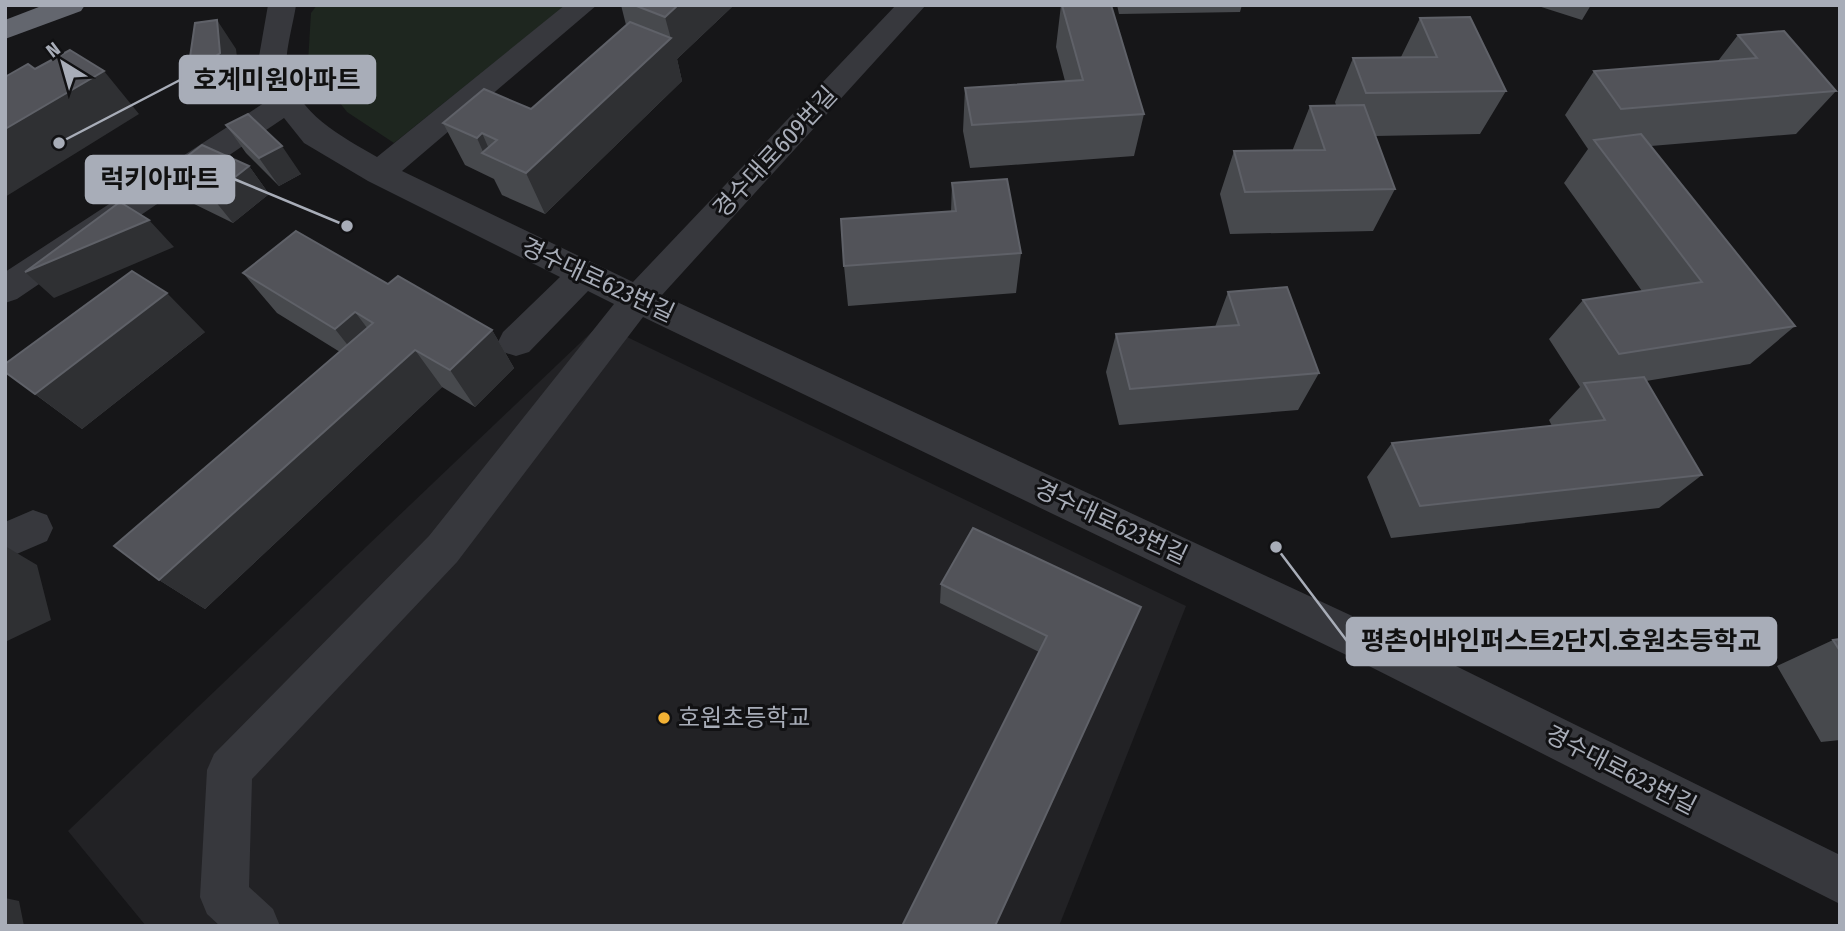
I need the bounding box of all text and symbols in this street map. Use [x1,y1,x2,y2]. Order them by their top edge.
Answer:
north arrow [28,28,98,98]
text: N [42,37,65,62]
callout: 호계미원아파트 [180,56,375,103]
text: 호계미원아파트 [193,65,361,96]
street label: 경수대로609번길 [707,81,843,223]
callout: 럭키아파트 [86,156,234,203]
text: 럭키아파트 [100,164,220,195]
street label: 경수대로623번길 [517,232,679,328]
street label: 경수대로623번길 [1030,474,1192,570]
callout: 평촌어바인퍼스트2단지.호원초등학교 [1347,618,1776,665]
text: 평촌어바인퍼스트2단지.호원초등학교 [1361,626,1761,657]
place label: 호원초등학교 [678,704,810,732]
marker: 호원초등학교 [656,710,672,726]
street label: 경수대로623번길 [1541,720,1701,820]

